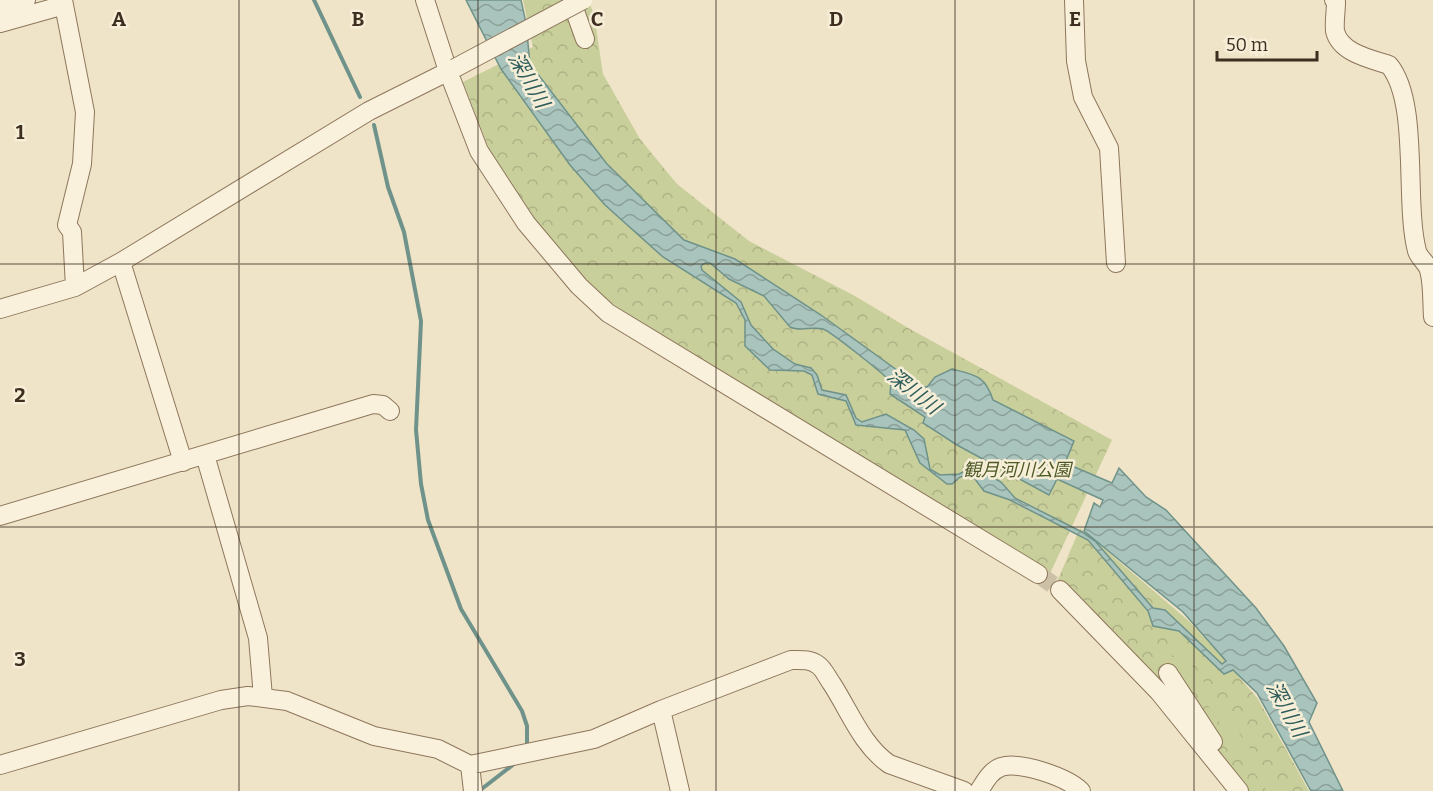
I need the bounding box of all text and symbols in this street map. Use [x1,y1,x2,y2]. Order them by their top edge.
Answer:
text: A [112,7,127,31]
text: B [352,7,365,31]
text: C [591,7,603,31]
text: D [829,7,843,31]
text: E [1069,7,1081,31]
scale bar [1217,24,1318,62]
text: 50 m [1226,34,1268,56]
water label: 深川川 [504,48,555,114]
text: 1 [16,120,25,144]
water label: 深川川 [883,363,947,420]
text: 2 [14,383,26,407]
park label: 観月河川公園 [963,459,1074,481]
text: 3 [14,647,26,671]
water label: 深川川 [1262,677,1313,743]

